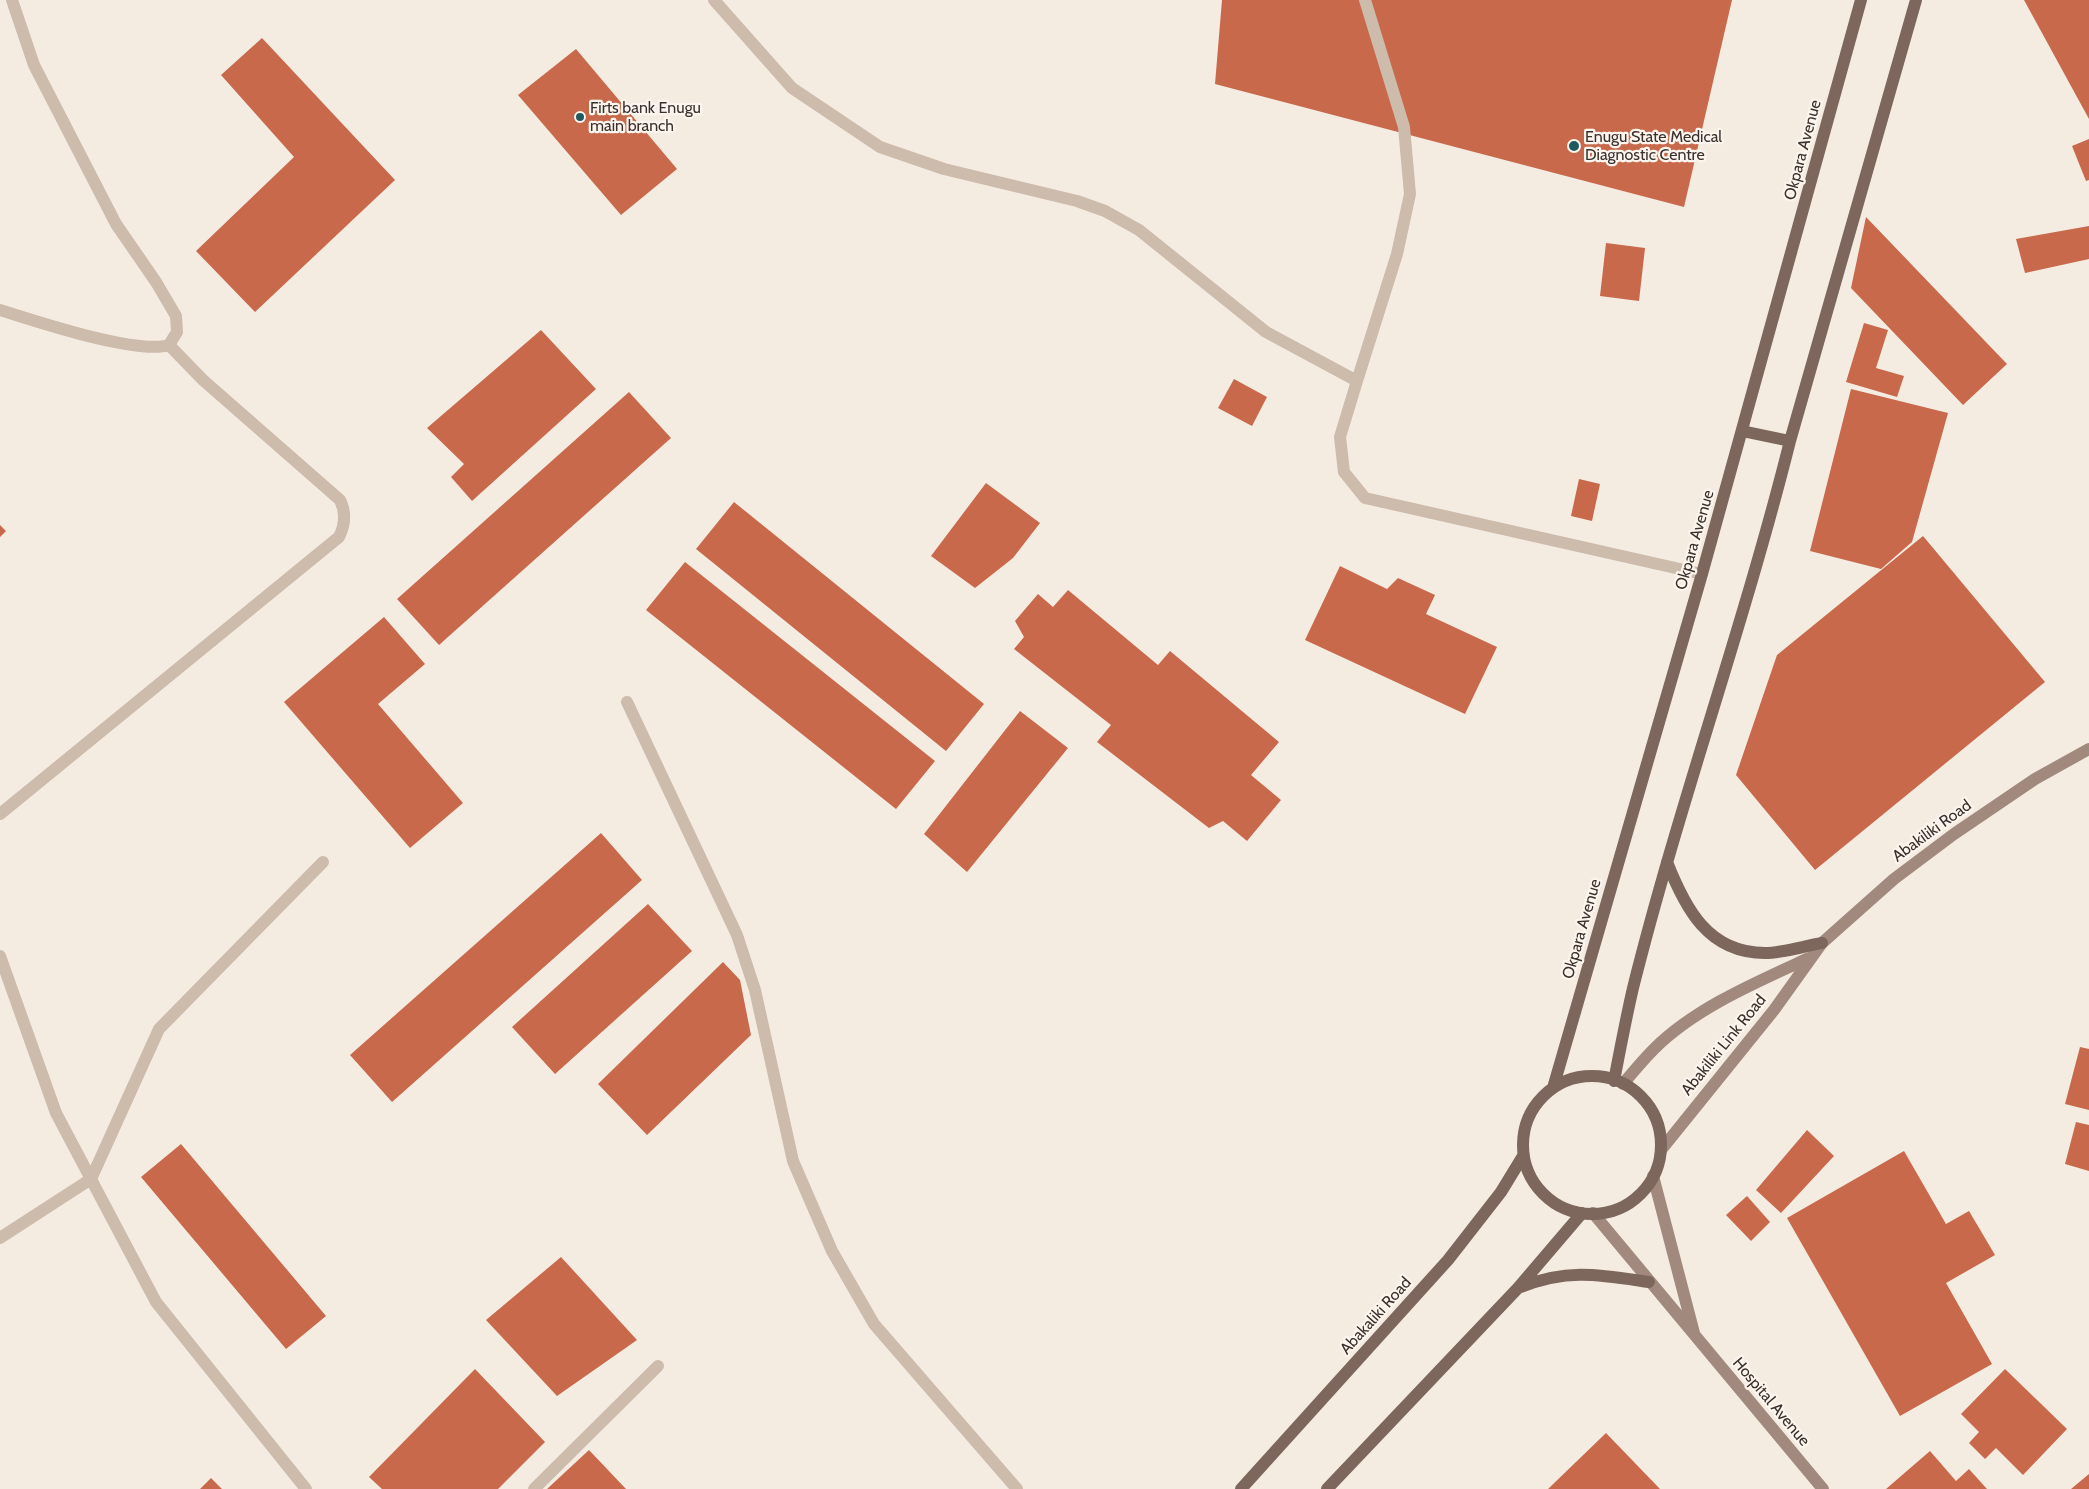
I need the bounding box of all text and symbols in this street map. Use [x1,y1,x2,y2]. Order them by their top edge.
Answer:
place label: Firts bank Enugu main branch [590,98,701,136]
street label: Okpara Avenue [1780,98,1826,202]
marker: Firts bank Enugu main branch [574,111,586,123]
place label: Enugu State Medical Diagnostic Centre [1585,127,1722,165]
marker: Enugu State Medical Diagnostic Centre [1567,139,1581,153]
street label: Okpara Avenue [1672,488,1718,592]
street label: Abakiliki Road [1889,796,1975,866]
street label: Okpara Avenue [1559,877,1605,981]
street label: Abakiliki Link Road [1677,991,1771,1099]
street label: Abakaliki Road [1336,1273,1416,1359]
street label: Hospital Avenue [1728,1354,1814,1450]

